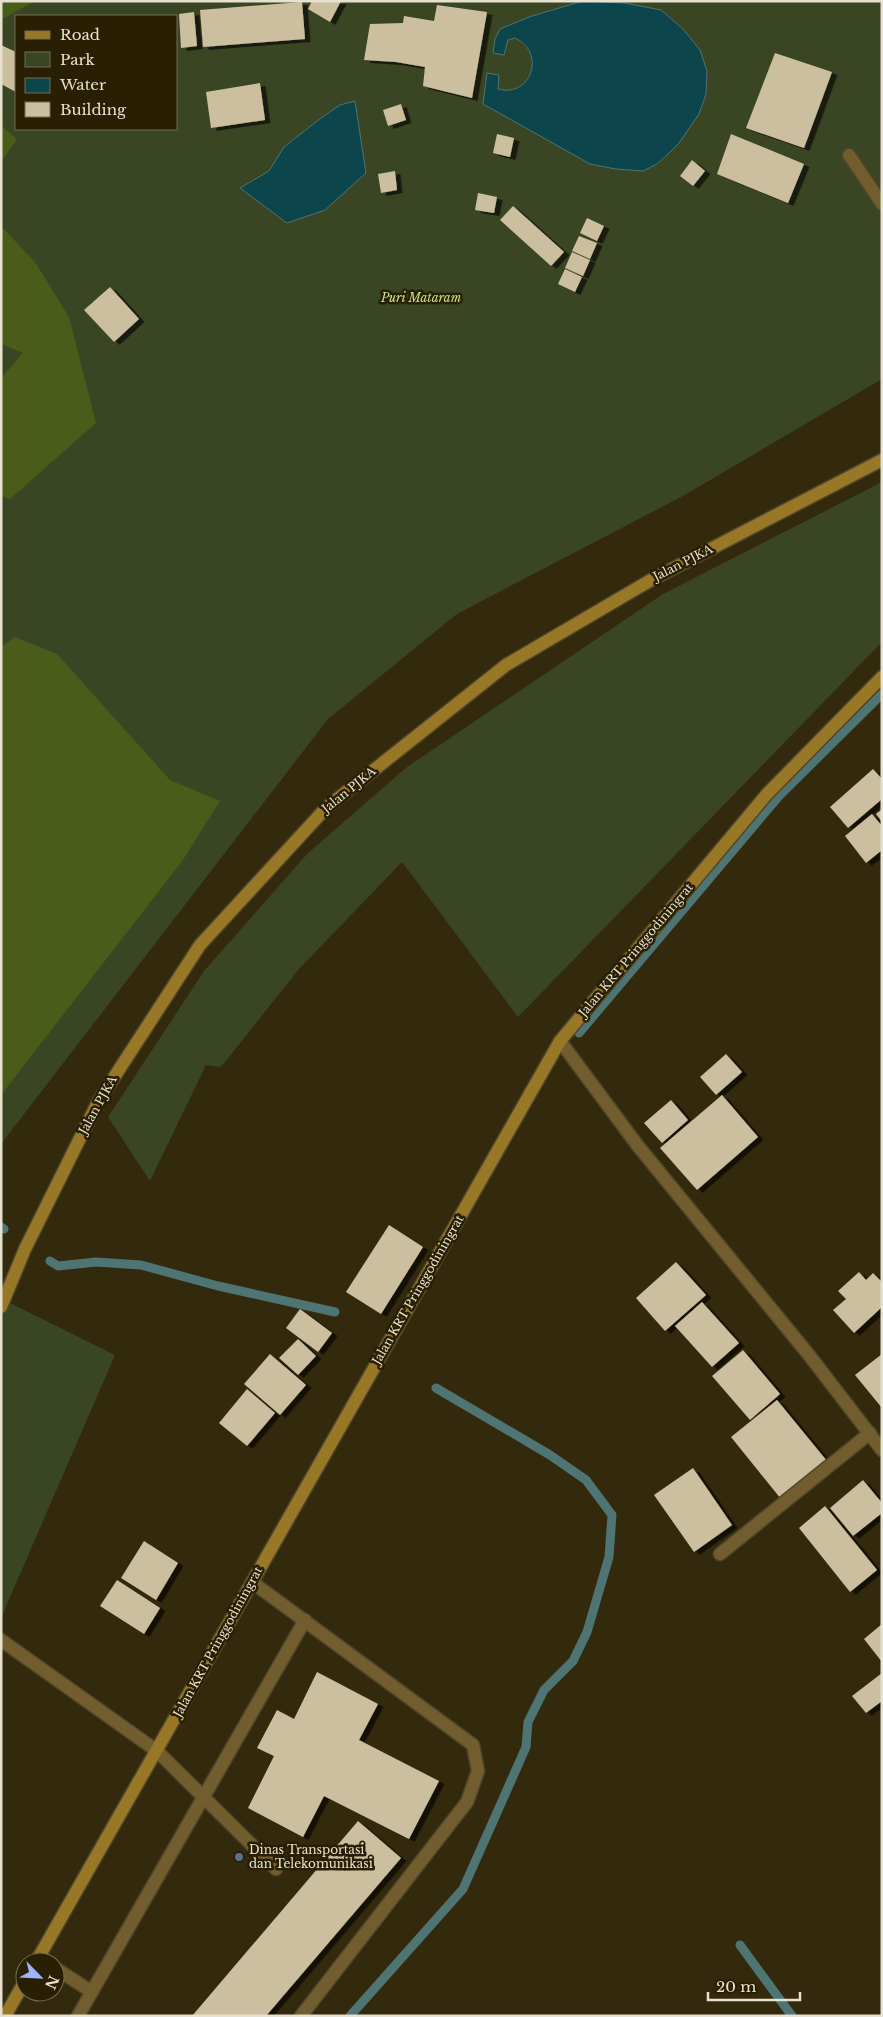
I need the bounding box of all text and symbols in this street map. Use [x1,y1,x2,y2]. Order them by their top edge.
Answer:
legend [15,15,178,130]
text: Road [60,25,100,44]
text: Park [60,50,96,69]
text: Water [59,75,107,94]
text: Building [60,100,127,119]
park label: Puri Mataram [380,290,462,305]
street label: Jalan PJKA [649,541,716,585]
street label: Jalan PJKA [317,763,379,817]
street label: Jalan KRT Pringgodiningrat [574,879,696,1021]
street label: Jalan PJKA [74,1072,120,1138]
street label: Jalan KRT Pringgodiningrat [368,1212,467,1369]
street label: Jalan KRT Pringgodiningrat [169,1563,266,1721]
place label: Dinas Transportasi dan Telekomunikasi [249,1842,373,1871]
marker: Dinas Transportasi dan Telekomunikasi [233,1851,245,1863]
north arrow [15,1952,65,2002]
scale bar [708,1970,800,2002]
text: N [41,1973,63,1992]
text: 20 m [716,1977,756,1996]

